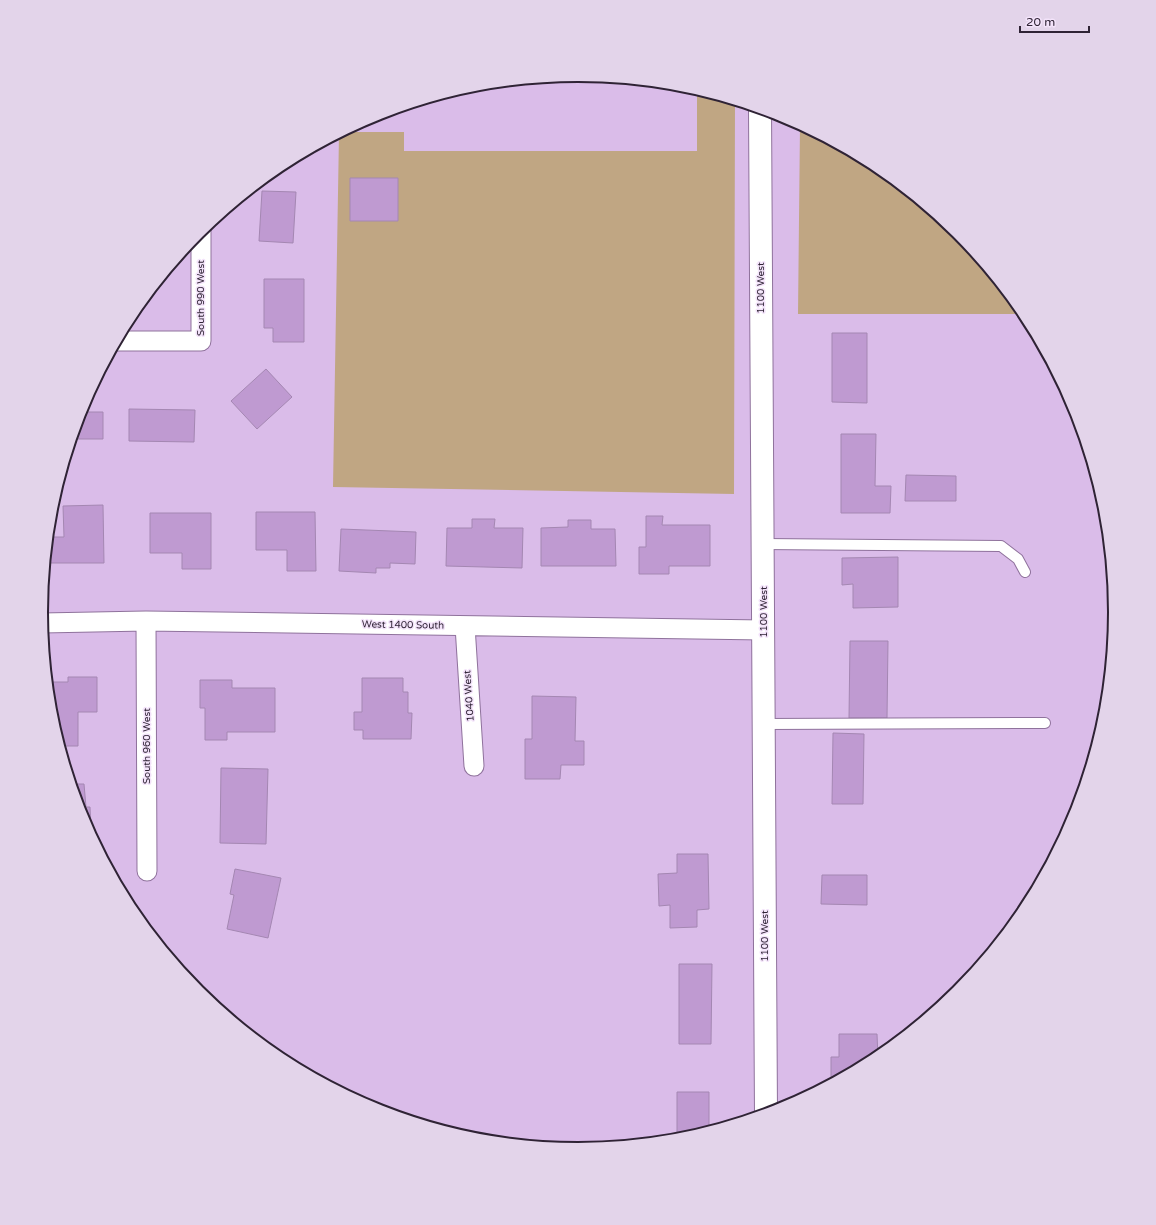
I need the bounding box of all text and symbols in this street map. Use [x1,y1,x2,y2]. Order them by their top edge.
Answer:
scale bar [1020,8,1089,34]
text: 20 m [1026,15,1055,29]
street label: South 990 West [195,260,207,336]
street label: 1100 West [755,262,767,314]
street label: 1100 West [758,586,770,638]
street label: West 1400 South [362,618,444,632]
street label: 1040 West [461,670,477,722]
street label: South 960 West [141,708,153,784]
street label: 1100 West [759,910,771,962]

